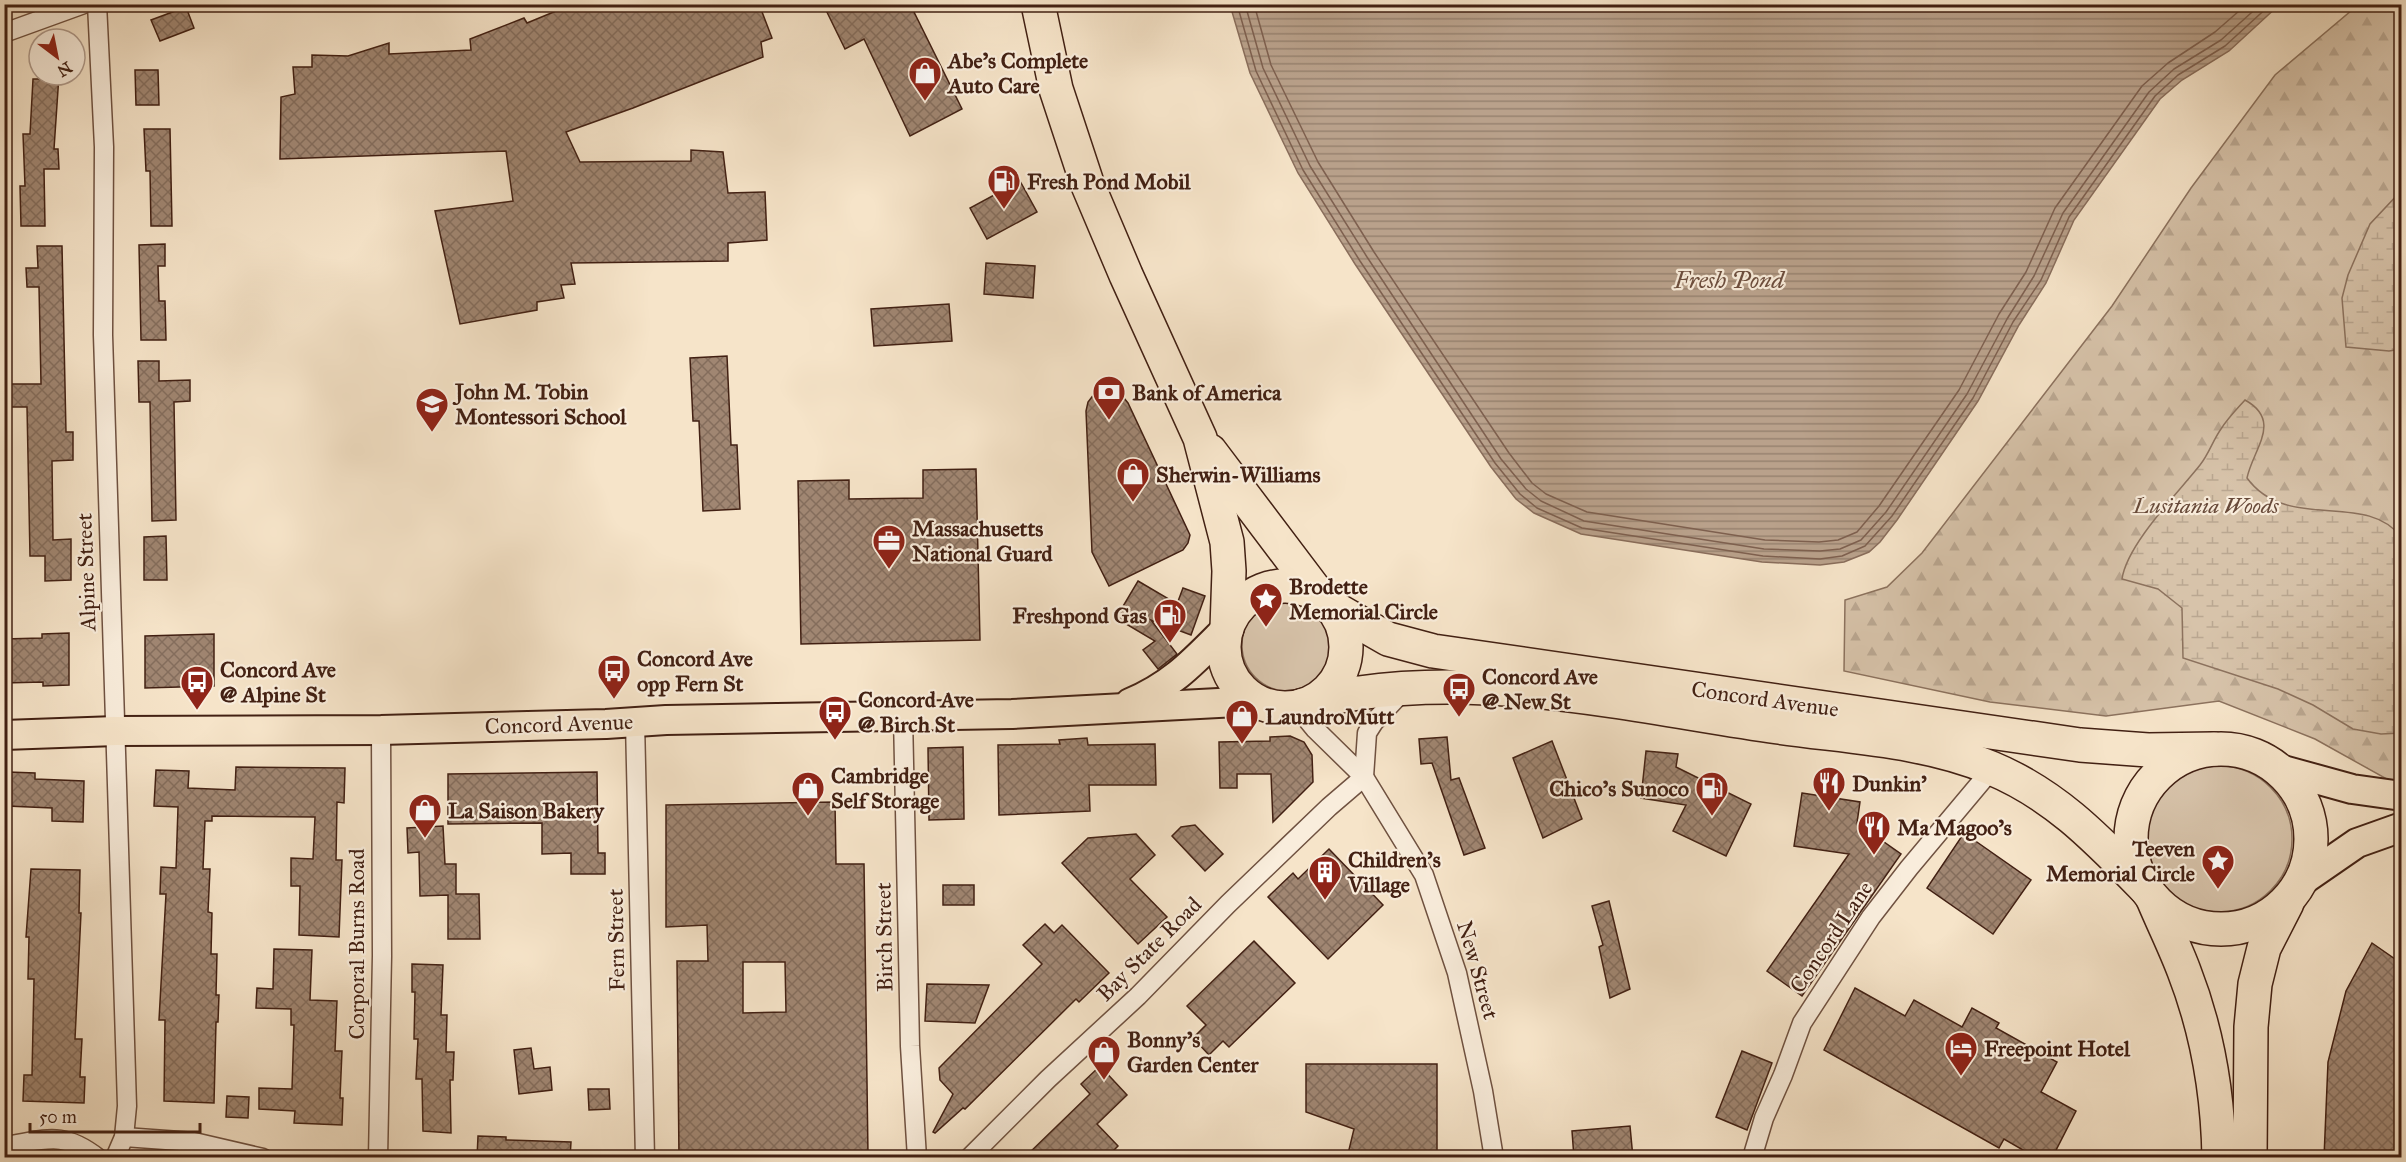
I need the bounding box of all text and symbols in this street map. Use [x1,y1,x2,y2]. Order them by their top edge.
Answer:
north arrow [27,27,87,87]
place label: Abe's Complete Auto Care [946,47,1088,99]
shop icon: Abe's Complete Auto Care [907,55,943,102]
text: N [54,58,75,81]
fuel station icon: Fresh Pond Mobil [986,163,1022,210]
place label: Fresh Pond Mobil [1027,168,1191,195]
water label: Fresh Pond [1673,265,1786,295]
bank icon: Bank of America [1091,374,1127,421]
place label: John M. Tobin Montessori School [452,378,627,430]
place label: Bank of America [1132,379,1282,406]
school or university icon: John M. Tobin Montessori School [414,386,450,433]
shop icon: Sherwin-Williams [1115,456,1151,503]
place label: Sherwin-Williams [1156,461,1320,488]
park label: Lusitania Woods [2132,492,2279,519]
street label: Alpine Street [70,512,102,633]
place label: Massachusetts National Guard [912,515,1054,567]
office icon: Massachusetts National Guard [871,523,907,570]
place label: Brodette Memorial Circle [1289,573,1438,625]
place icon: Brodette Memorial Circle [1248,581,1284,628]
fuel station icon: Freshpond Gas [1152,597,1188,644]
place label: Freshpond Gas [1012,602,1147,629]
place label: Concord Ave opp Fern St [637,645,753,697]
bus stop icon: Concord Ave opp Fern St [596,653,632,700]
place label: Concord Ave @ Alpine St [220,656,336,708]
place label: Concord Ave @ New St [1482,663,1598,715]
bus stop icon: Concord Ave @ Alpine St [179,664,215,711]
bus stop icon: Concord Ave @ New St [1441,671,1477,718]
street label: Concord Avenue [1690,675,1840,723]
place label: Concord Ave @ Birch St [858,686,974,738]
bus stop icon: Concord Ave @ Birch St [817,694,853,741]
shop icon: LaundroMutt [1224,698,1260,745]
place label: LaundroMutt [1265,703,1394,730]
street label: Concord Avenue [484,708,634,740]
place label: Cambridge Self Storage [831,762,940,814]
restaurant icon: Dunkin' [1811,765,1847,812]
shop icon: Cambridge Self Storage [790,770,826,817]
fuel station icon: Chico's Sunoco [1694,770,1730,817]
place label: Dunkin' [1852,770,1927,797]
place label: Chico's Sunoco [1549,775,1689,802]
shop icon: La Saison Bakery [407,792,443,839]
place label: La Saison Bakery [448,797,605,824]
restaurant icon: Ma Magoo's [1856,809,1892,856]
place label: Ma Magoo's [1897,814,2012,841]
place label: Teeven Memorial Circle [2046,835,2195,887]
place icon: Teeven Memorial Circle [2200,843,2236,890]
place label: Children's Village [1347,846,1441,898]
street label: Corporal Burns Road [343,849,370,1039]
building icon: Children's Village [1307,854,1343,901]
street label: Concord Lane [1784,876,1878,998]
street label: Birch Street [870,882,898,992]
street label: Fern Street [602,888,630,992]
street label: Bay State Road [1091,891,1207,1007]
street label: New Street [1451,918,1505,1023]
place label: Bonny's Garden Center [1127,1026,1259,1078]
hotel icon: Freepoint Hotel [1943,1030,1979,1077]
shop icon: Bonny's Garden Center [1086,1034,1122,1081]
place label: Freepoint Hotel [1984,1035,2131,1062]
scale bar [30,1096,200,1134]
text: 50 m [39,1106,77,1128]

